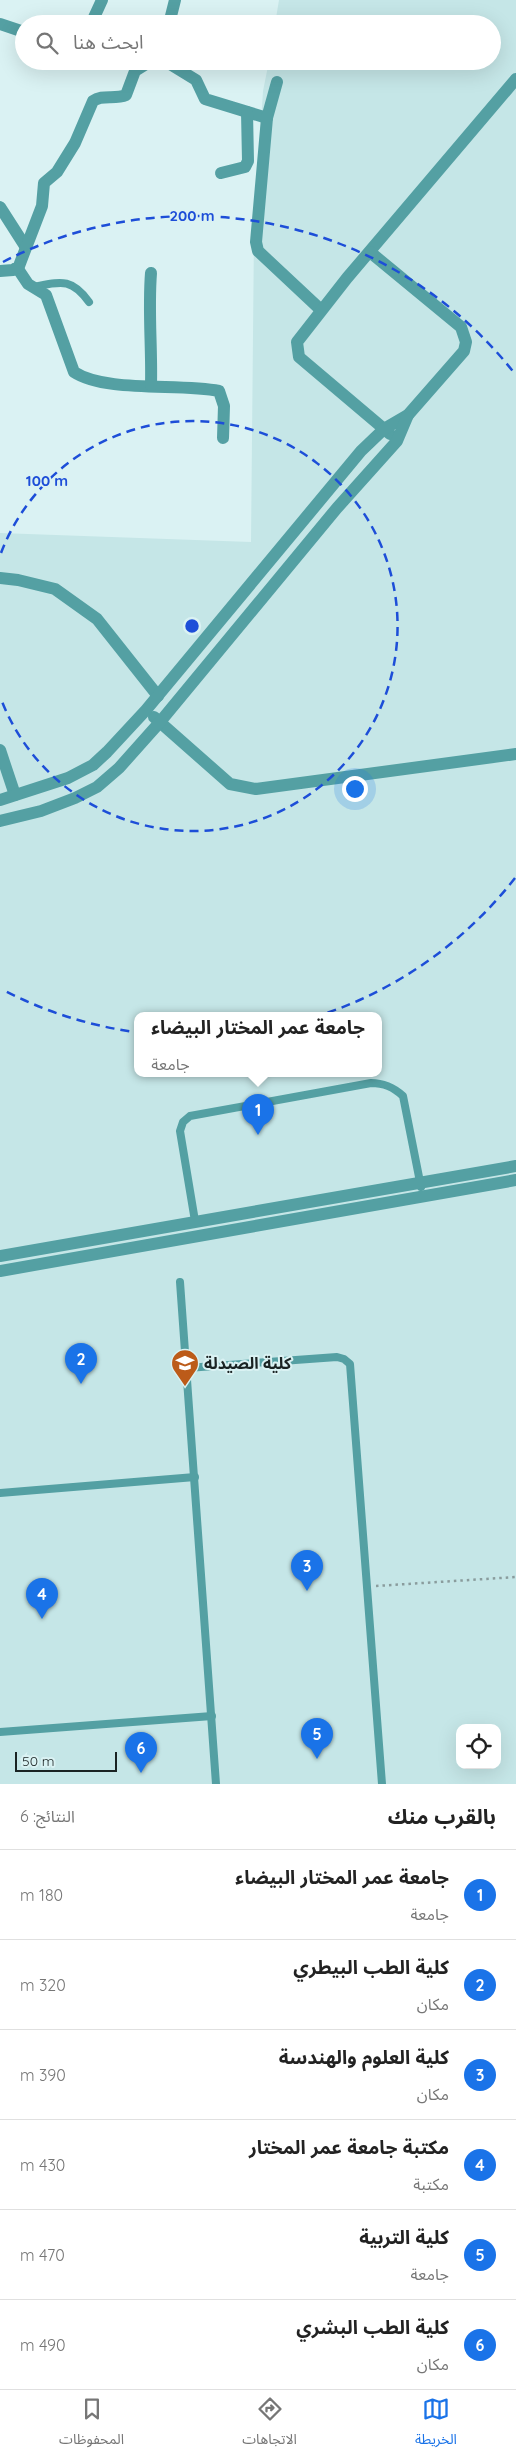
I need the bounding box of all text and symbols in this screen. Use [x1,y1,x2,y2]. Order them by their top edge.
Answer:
search box [15,15,501,70]
icon: search [33,29,61,57]
text: ابحث هنا [73,30,144,54]
text: 200 m [170,206,215,225]
text: 100 m [26,471,68,490]
centre of rings [183,617,201,635]
your location [342,776,368,802]
popup [134,1012,382,1077]
text: جامعة عمر المختار البيضاء [151,1015,365,1039]
text: جامعة [151,1054,190,1074]
pin: 1 [242,1094,274,1135]
pin: 2 [65,1343,97,1384]
school or university icon: كلية الصيدلة [170,1348,200,1387]
place label: كلية الصيدلة [204,1353,292,1373]
pin: 3 [291,1550,323,1591]
pin: 4 [26,1578,58,1619]
pin: 5 [301,1718,333,1759]
map controls [456,1724,501,1769]
button: locate [456,1724,501,1769]
pin: 6 [125,1732,157,1773]
scale bar [15,1749,118,1772]
text: 50 m [22,1752,55,1770]
text: بالقرب منك [388,1803,496,1829]
text: النتائج: 6 [20,1806,75,1826]
text: جامعة عمر المختار البيضاء [235,1865,449,1889]
text: 180 m [20,1885,63,1905]
text: 1 [477,1885,483,1905]
text: جامعة [410,1904,449,1924]
text: كلية الطب البيطري [293,1955,449,1979]
text: 320 m [20,1975,66,1995]
text: 2 [475,1975,485,1995]
text: مكان [417,1994,449,2014]
text: كلية العلوم والهندسة [279,2045,449,2069]
text: 390 m [20,2065,66,2085]
text: 3 [476,2065,484,2085]
text: مكان [417,2084,449,2104]
text: مكتبة جامعة عمر المختار [249,2135,449,2159]
text: 430 m [20,2155,65,2175]
text: 4 [475,2155,485,2175]
text: مكتبة [413,2174,449,2194]
text: كلية التربية [359,2225,449,2249]
text: 470 m [20,2245,65,2265]
text: 5 [475,2245,485,2265]
text: جامعة [410,2264,449,2284]
text: كلية الطب البشري [296,2315,449,2339]
text: 490 m [20,2335,66,2355]
text: 6 [476,2335,484,2355]
text: مكان [417,2354,449,2374]
tab: المحفوظات [59,2395,124,2454]
tab: الاتجاهات [242,2395,297,2454]
tab: الخريطة [415,2395,457,2454]

